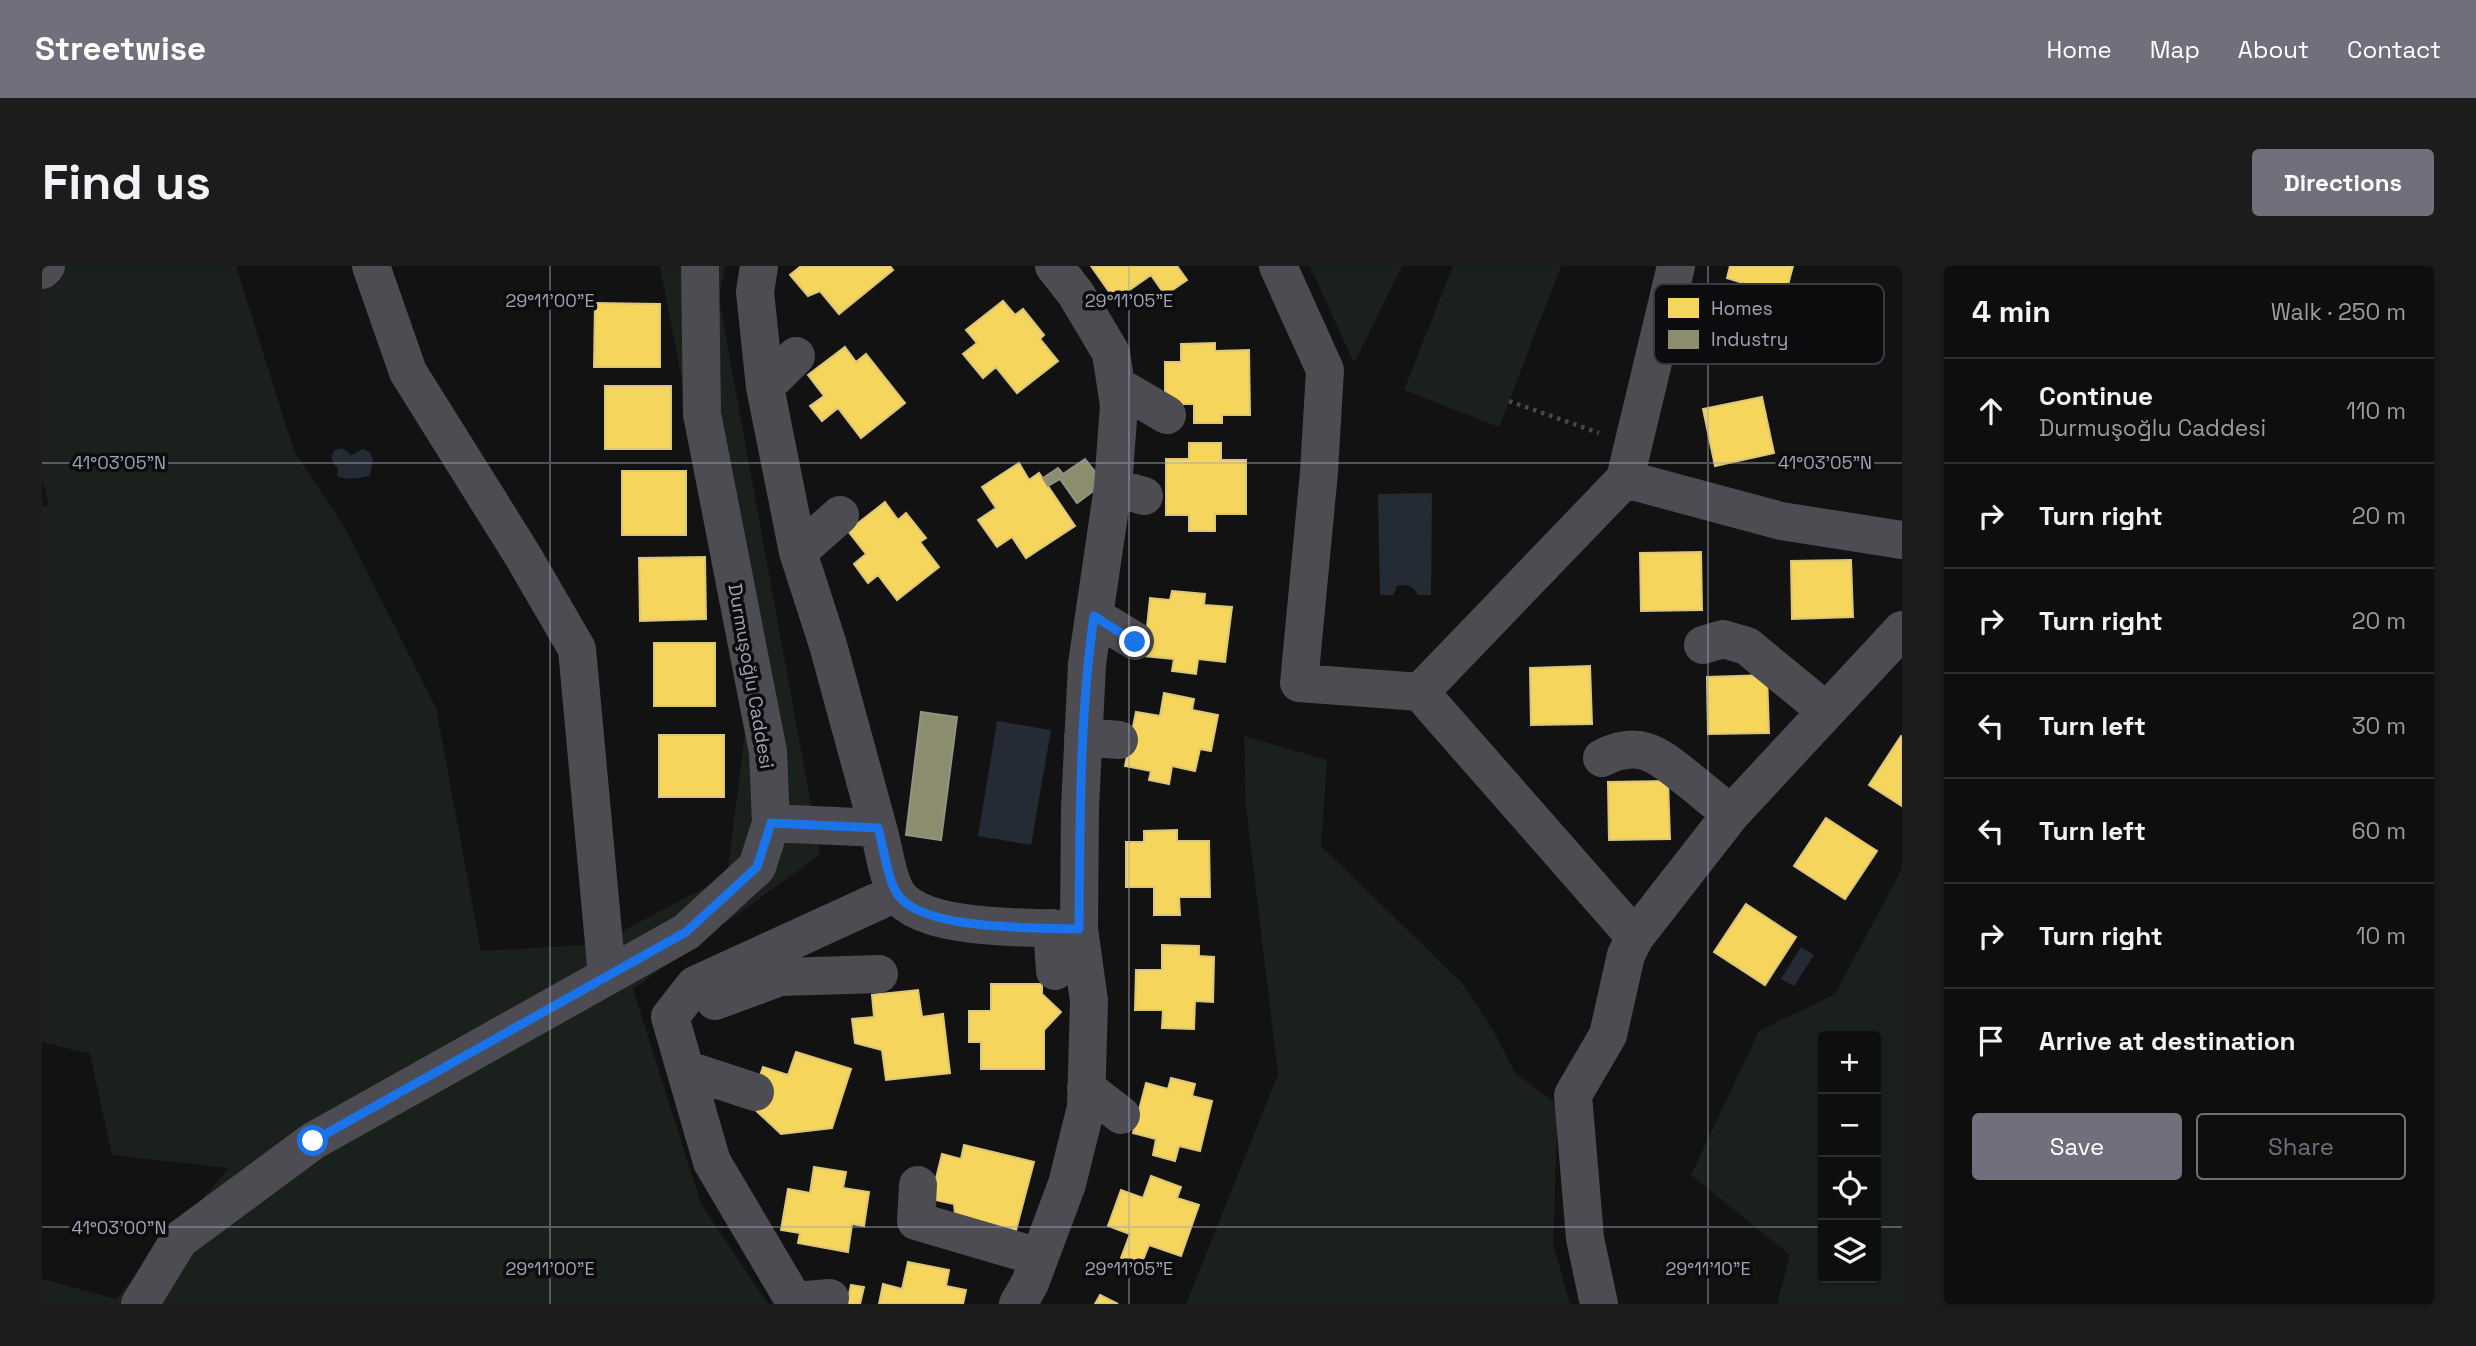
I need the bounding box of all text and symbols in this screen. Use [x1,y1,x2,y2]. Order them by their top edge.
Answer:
text: Streetwise [35,28,206,70]
text: Home [2046,34,2112,65]
text: Map [2150,34,2200,65]
text: About [2238,34,2309,65]
text: Contact [2347,34,2441,65]
button: Directions [2252,149,2434,216]
text: Find us [42,151,211,213]
legend [1654,284,1884,364]
text: 29°11'00"E [505,289,595,312]
text: 29°11'05"E [1085,289,1173,312]
text: 4 min [1972,292,2051,331]
text: Homes [1711,296,1773,321]
text: Walk · 250 m [2271,297,2406,327]
text: Industry [1711,327,1788,352]
text: Continue [2039,379,2153,413]
icon: ahead [1972,392,2010,430]
text: 110 m [2346,396,2406,426]
text: Durmuşoğlu Caddesi [2039,413,2266,443]
text: 41°03'05"N [72,451,166,474]
text: 41°03'05"N [1778,451,1872,474]
icon: right [1972,497,2010,535]
text: Turn right [2039,499,2163,533]
text: 20 m [2352,501,2406,531]
street label: Durmuşoğlu Caddesi [722,581,780,771]
icon: right [1972,602,2010,640]
text: Turn right [2039,604,2163,638]
text: 20 m [2352,606,2406,636]
route end [1119,626,1150,657]
icon: left [1972,707,2010,745]
text: Turn left [2039,709,2146,743]
text: 30 m [2352,711,2406,741]
icon: left [1972,812,2010,850]
text: Turn left [2039,814,2146,848]
text: 60 m [2351,816,2406,846]
icon: right [1972,917,2010,955]
text: Turn right [2039,919,2163,953]
text: 10 m [2356,921,2406,951]
icon: arrive [1972,1022,2010,1060]
text: Arrive at destination [2039,1024,2296,1058]
map controls [1818,1031,1881,1283]
button: + [1818,1031,1881,1094]
button: − [1818,1094,1881,1157]
button: Save [1972,1113,2182,1180]
button: Share [2196,1113,2406,1180]
route start [297,1125,328,1156]
button: locate [1818,1157,1881,1220]
text: 41°03'00"N [72,1216,166,1239]
button: layers [1818,1220,1881,1283]
text: 29°11'00"E [505,1257,595,1280]
text: 29°11'05"E [1085,1257,1173,1280]
text: 29°11'10"E [1665,1257,1751,1280]

